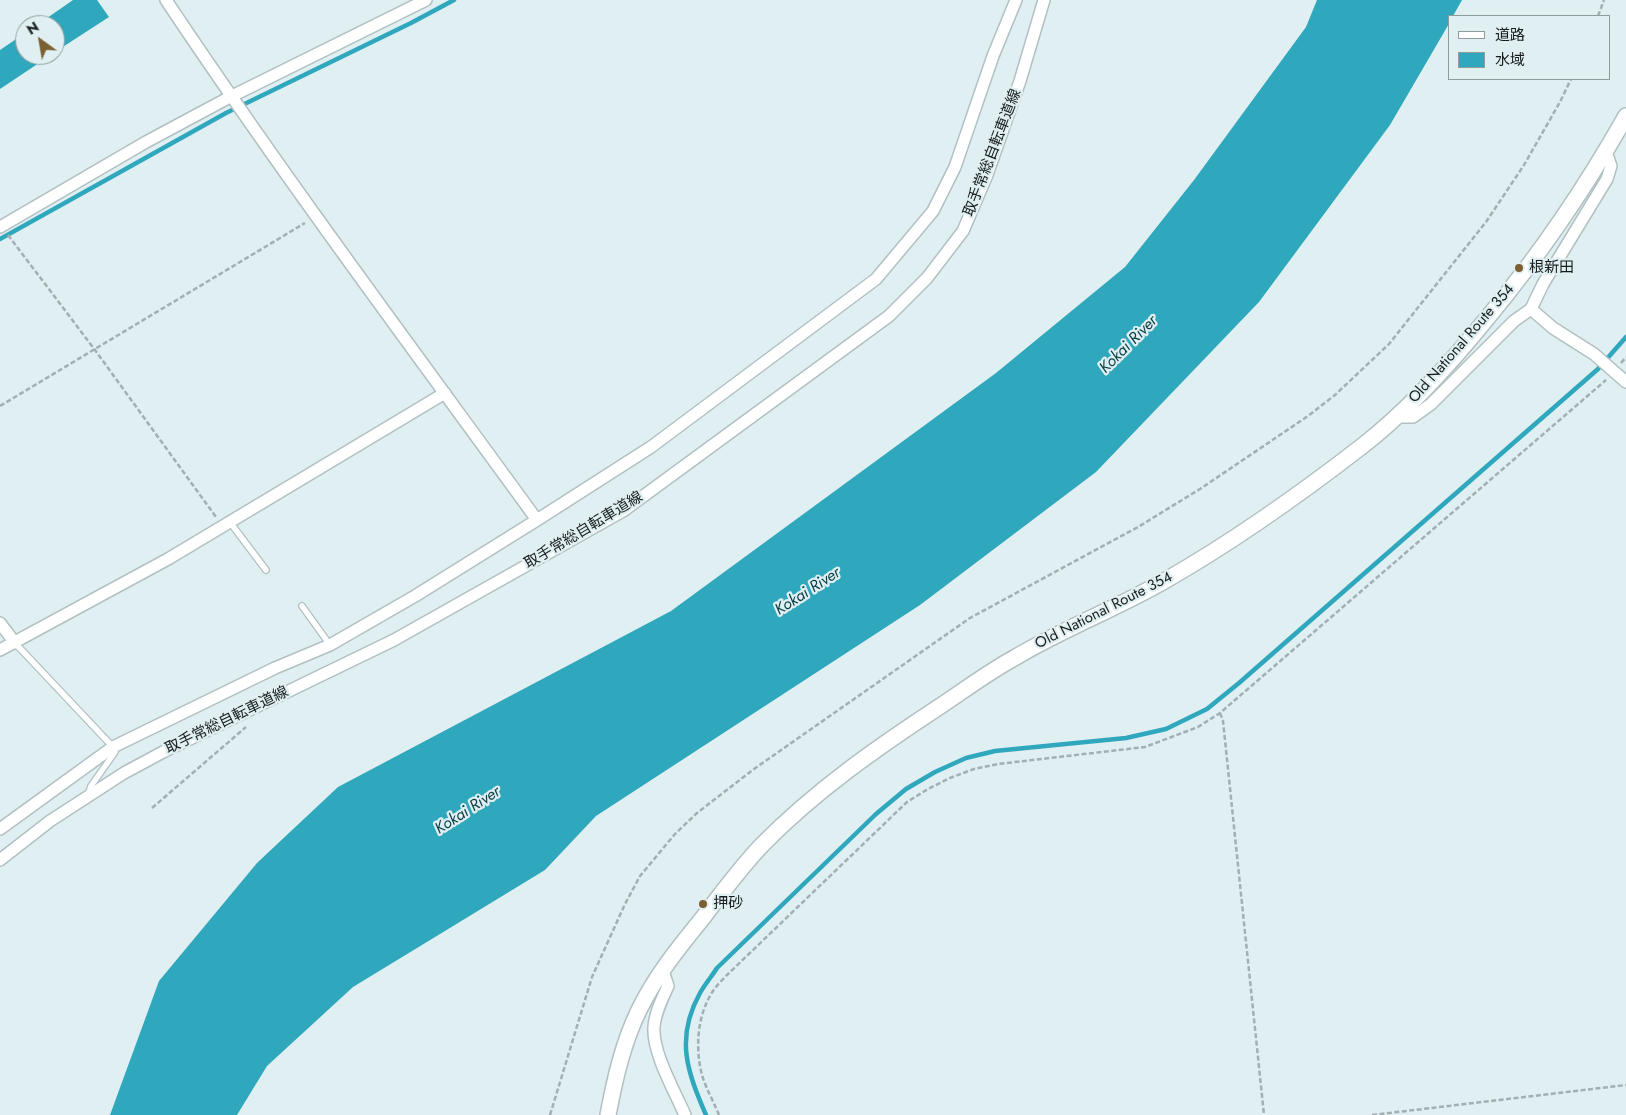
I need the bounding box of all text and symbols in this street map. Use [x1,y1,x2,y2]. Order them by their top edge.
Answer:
north arrow [15,15,65,65]
legend [1448,15,1611,80]
text: N [23,17,43,40]
text: 道路 [1495,24,1525,46]
text: 水域 [1495,49,1525,71]
street label: 取手常総自転車道線 [960,87,1026,219]
place label: 根新田 [1529,259,1574,277]
marker: 根新田 [1513,262,1525,274]
street label: Old National Route 354 [1405,281,1519,407]
water label: Kokai River [1096,312,1162,378]
street label: 取手常総自転車道線 [522,489,646,573]
water label: Kokai River [772,564,844,620]
street label: Old National Route 354 [1032,569,1176,653]
street label: 取手常総自転車道線 [162,683,292,759]
water label: Kokai River [432,783,504,839]
place label: 押砂 [713,895,743,913]
marker: 押砂 [697,898,709,910]

